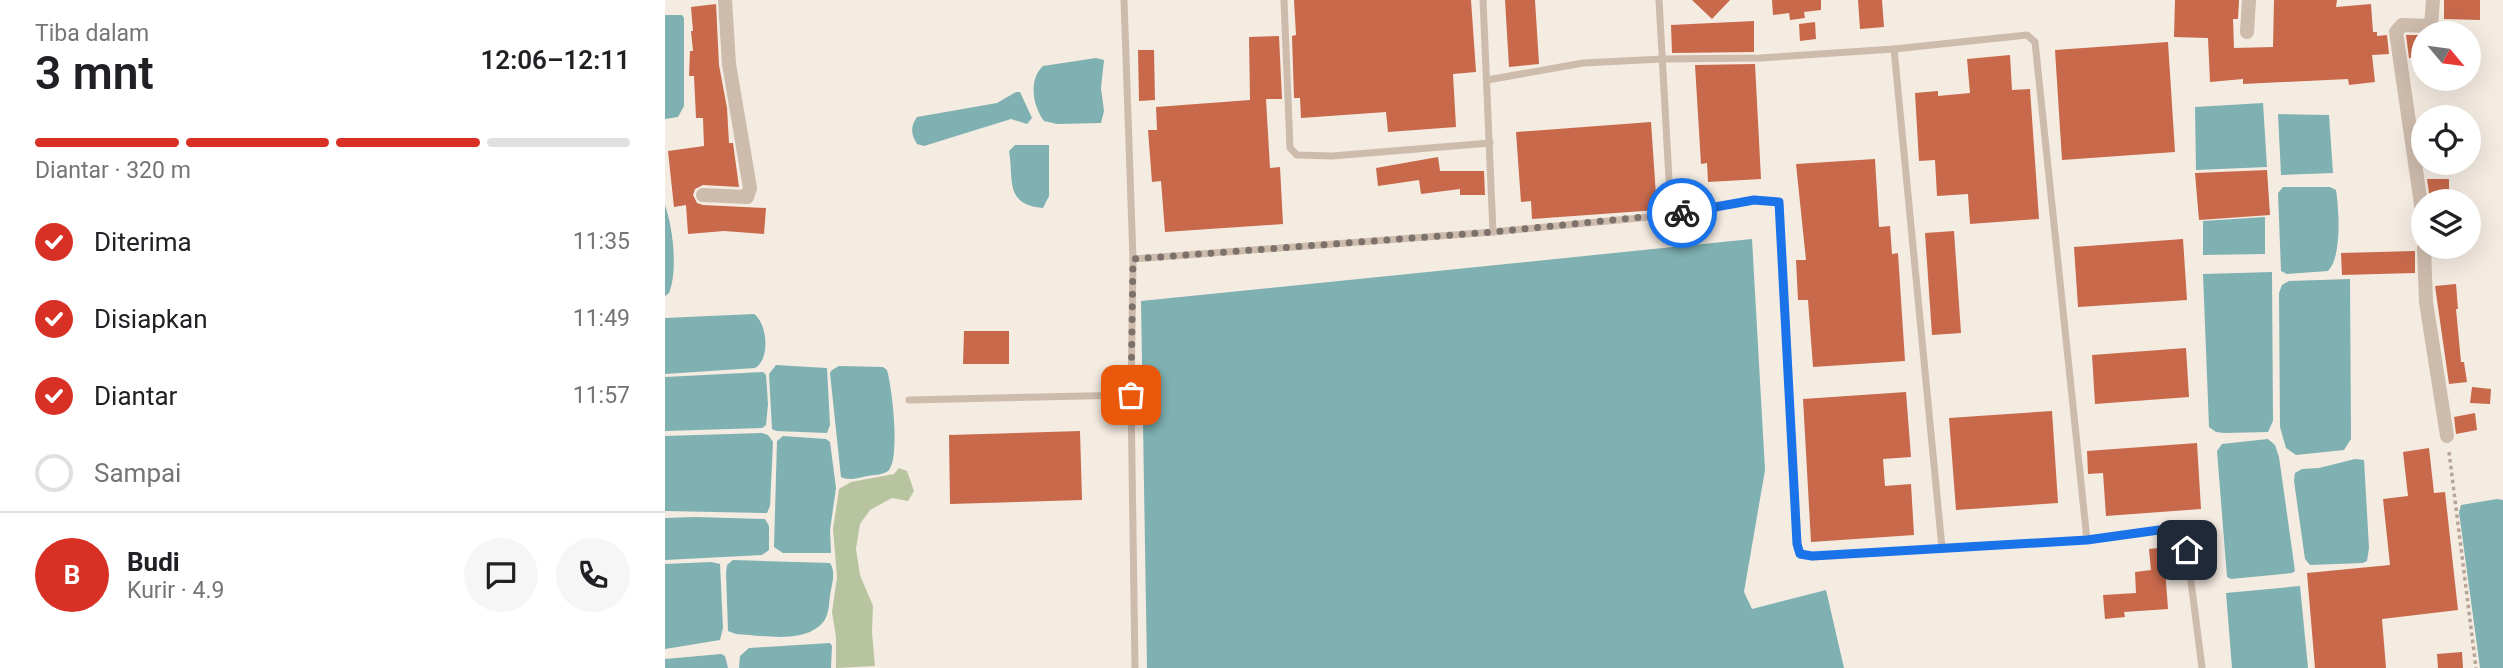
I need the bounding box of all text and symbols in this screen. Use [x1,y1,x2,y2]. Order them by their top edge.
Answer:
text: Tiba dalam [35,20,149,47]
north arrow [2411,21,2481,91]
map controls [2411,21,2481,259]
text: 12:06–12:11 [480,45,630,75]
text: 3 mnt [35,46,154,100]
button: locate [2411,105,2481,175]
text: Diantar · 320 m [35,157,191,184]
courier [1647,178,1717,248]
button: layers [2411,189,2481,259]
icon: bike [1663,194,1701,232]
icon: check [35,223,73,261]
text: Diterima [94,227,192,257]
text: 11:35 [573,228,630,255]
icon: check [35,300,73,338]
text: Disiapkan [94,304,208,334]
text: 11:49 [573,305,630,332]
pin [1101,365,1161,425]
icon: bag [1112,376,1150,414]
icon: check [35,377,73,415]
text: Diantar [94,381,177,411]
text: 11:57 [573,382,630,409]
text: Sampai [94,458,181,488]
pin [2157,520,2217,580]
icon: home [2168,531,2206,569]
button: chat [464,538,538,612]
button: phone [556,538,630,612]
text: Budi [127,547,180,577]
text: B [64,560,80,590]
text: Kurir · 4.9 [127,577,224,604]

